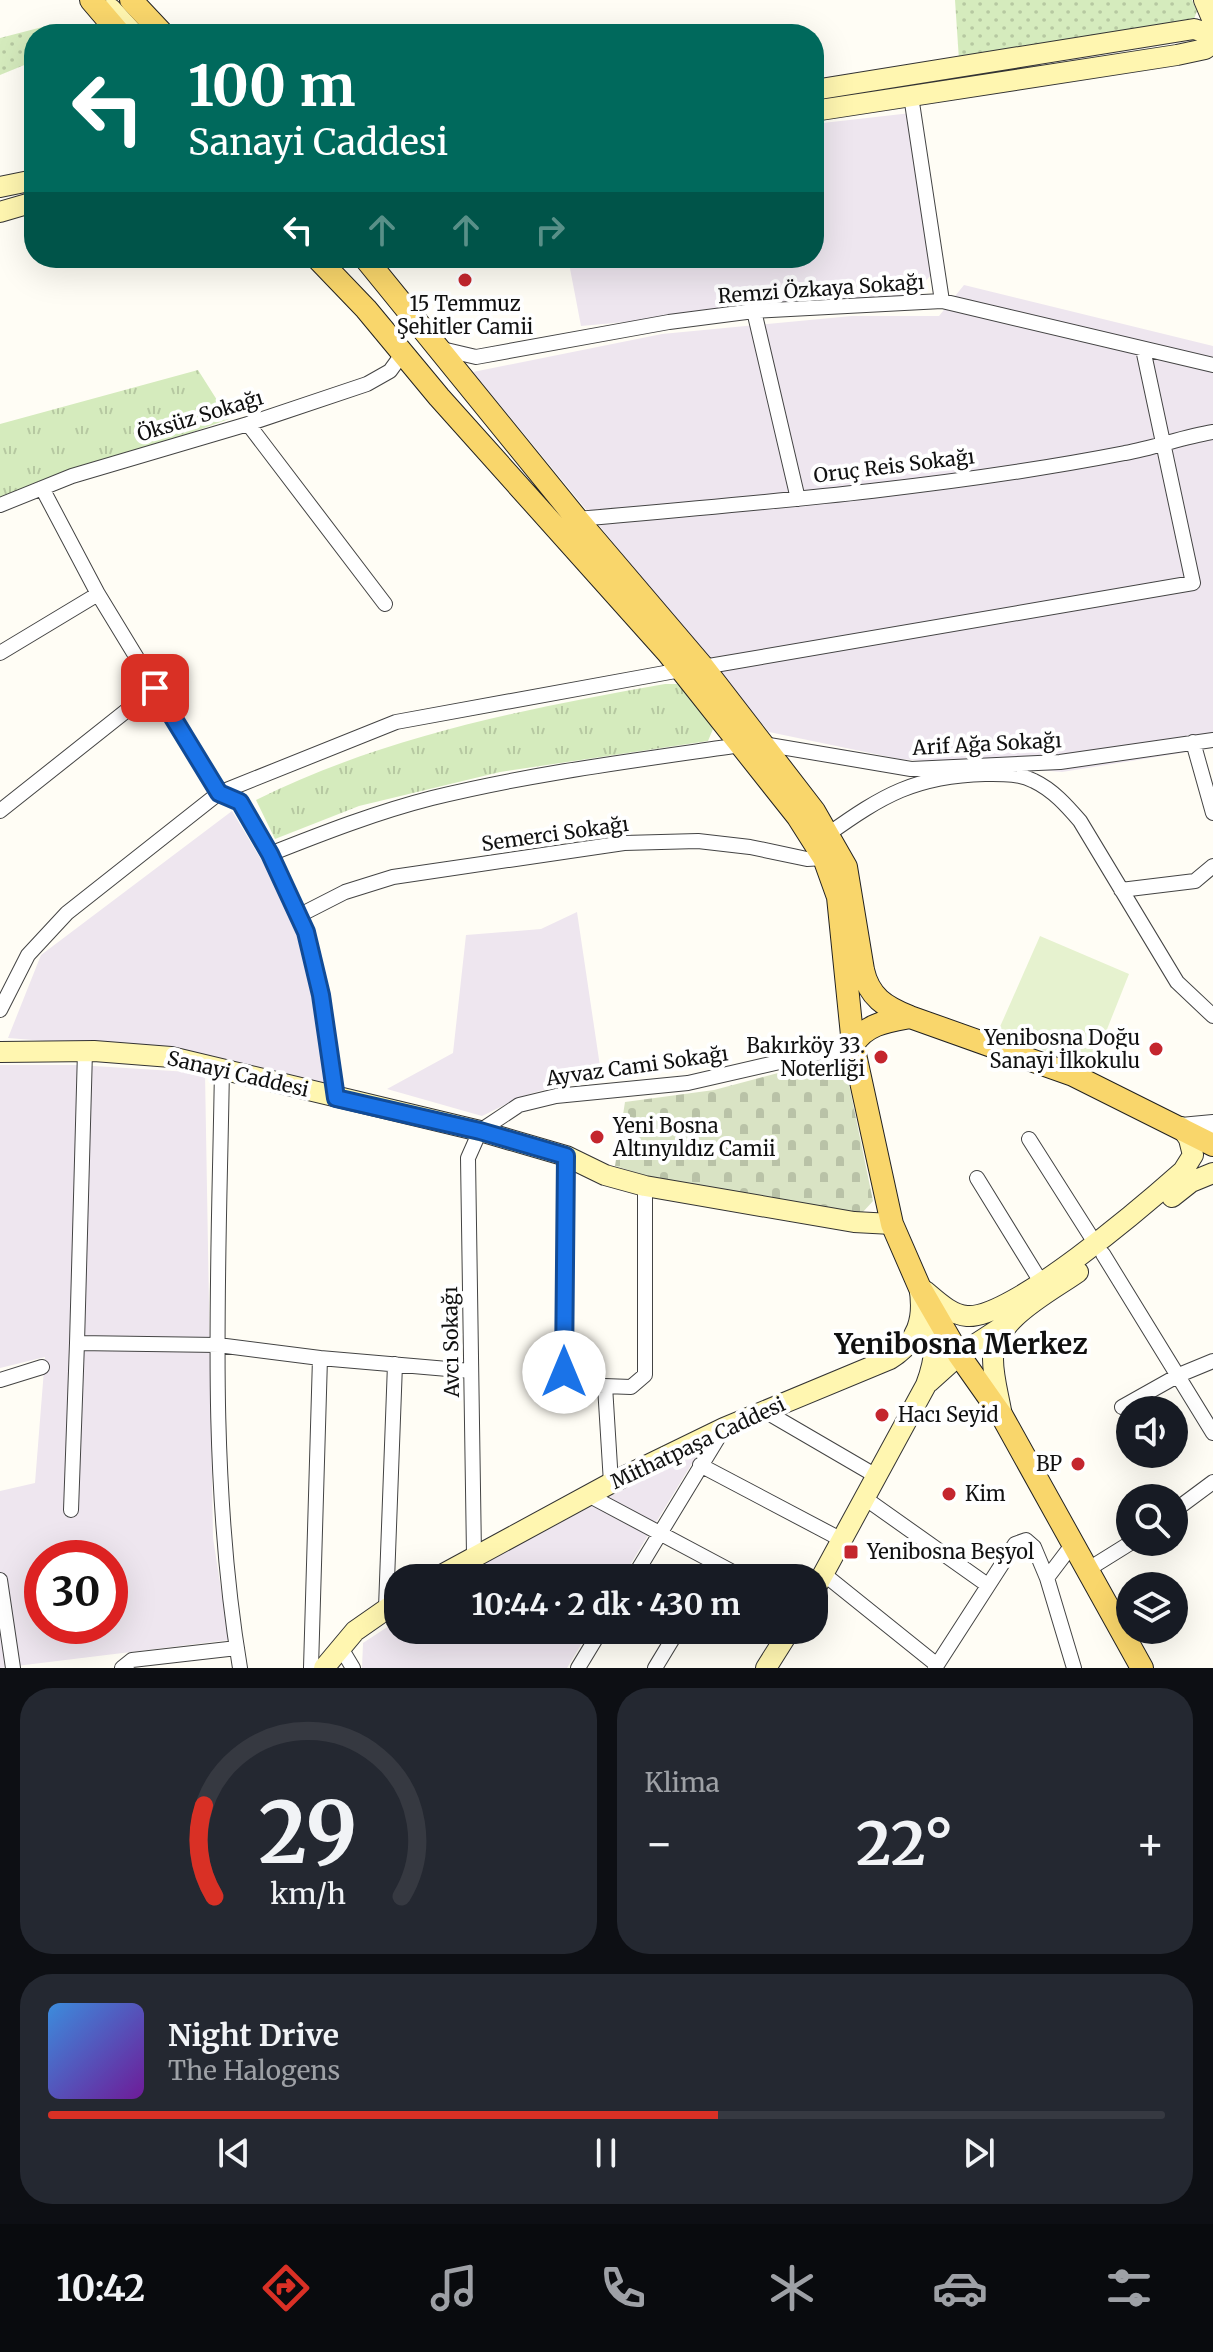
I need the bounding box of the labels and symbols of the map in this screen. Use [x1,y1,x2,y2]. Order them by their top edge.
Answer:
street label: Remzi Özkaya Sokağı [717,269,925,308]
marker: 15 Temmuz Şehitler Camii [456,271,474,289]
place label: 15 Temmuz Şehitler Camii [397,291,533,339]
street label: Öksüz Sokağı [134,384,266,447]
street label: Oruç Reis Sokağı [812,443,976,488]
pin [121,654,189,722]
street label: Arif Ağa Sokağı [911,727,1062,760]
street label: Semerci Sokağı [480,811,630,856]
place label: Yenibosna Doğu Sanayi İlkokulu [983,1025,1140,1073]
place label: Bakırköy 33. Noterliği [746,1033,865,1081]
street label: Ayvaz Cami Sokağı [543,1040,729,1091]
marker: Yenibosna Doğu Sanayi İlkokulu [1147,1040,1165,1058]
street label: Sanayi Caddesi [165,1045,311,1102]
marker: Bakırköy 33. Noterliği [872,1048,890,1066]
place label: Yeni Bosna Altınyıldız Camii [612,1113,776,1161]
marker: Yeni Bosna Altınyıldız Camii [588,1128,606,1146]
street label: Avcı Sokağı [437,1286,464,1399]
district label: Yenibosna Merkez [833,1326,1088,1362]
position arrow [522,1330,606,1414]
street label: Mithatpaşa Caddesi [607,1391,789,1494]
place label: Hacı Seyid [898,1402,999,1427]
marker: Hacı Seyid [873,1406,891,1424]
place label: BP [1036,1451,1062,1476]
marker: BP [1069,1455,1087,1473]
place label: Kim [965,1481,1006,1506]
marker: Kim [940,1485,958,1503]
place label: Yenibosna Beşyol [866,1539,1034,1564]
speed limit sign: 30 [24,1540,128,1644]
marker: Yenibosna Beşyol [842,1543,860,1561]

